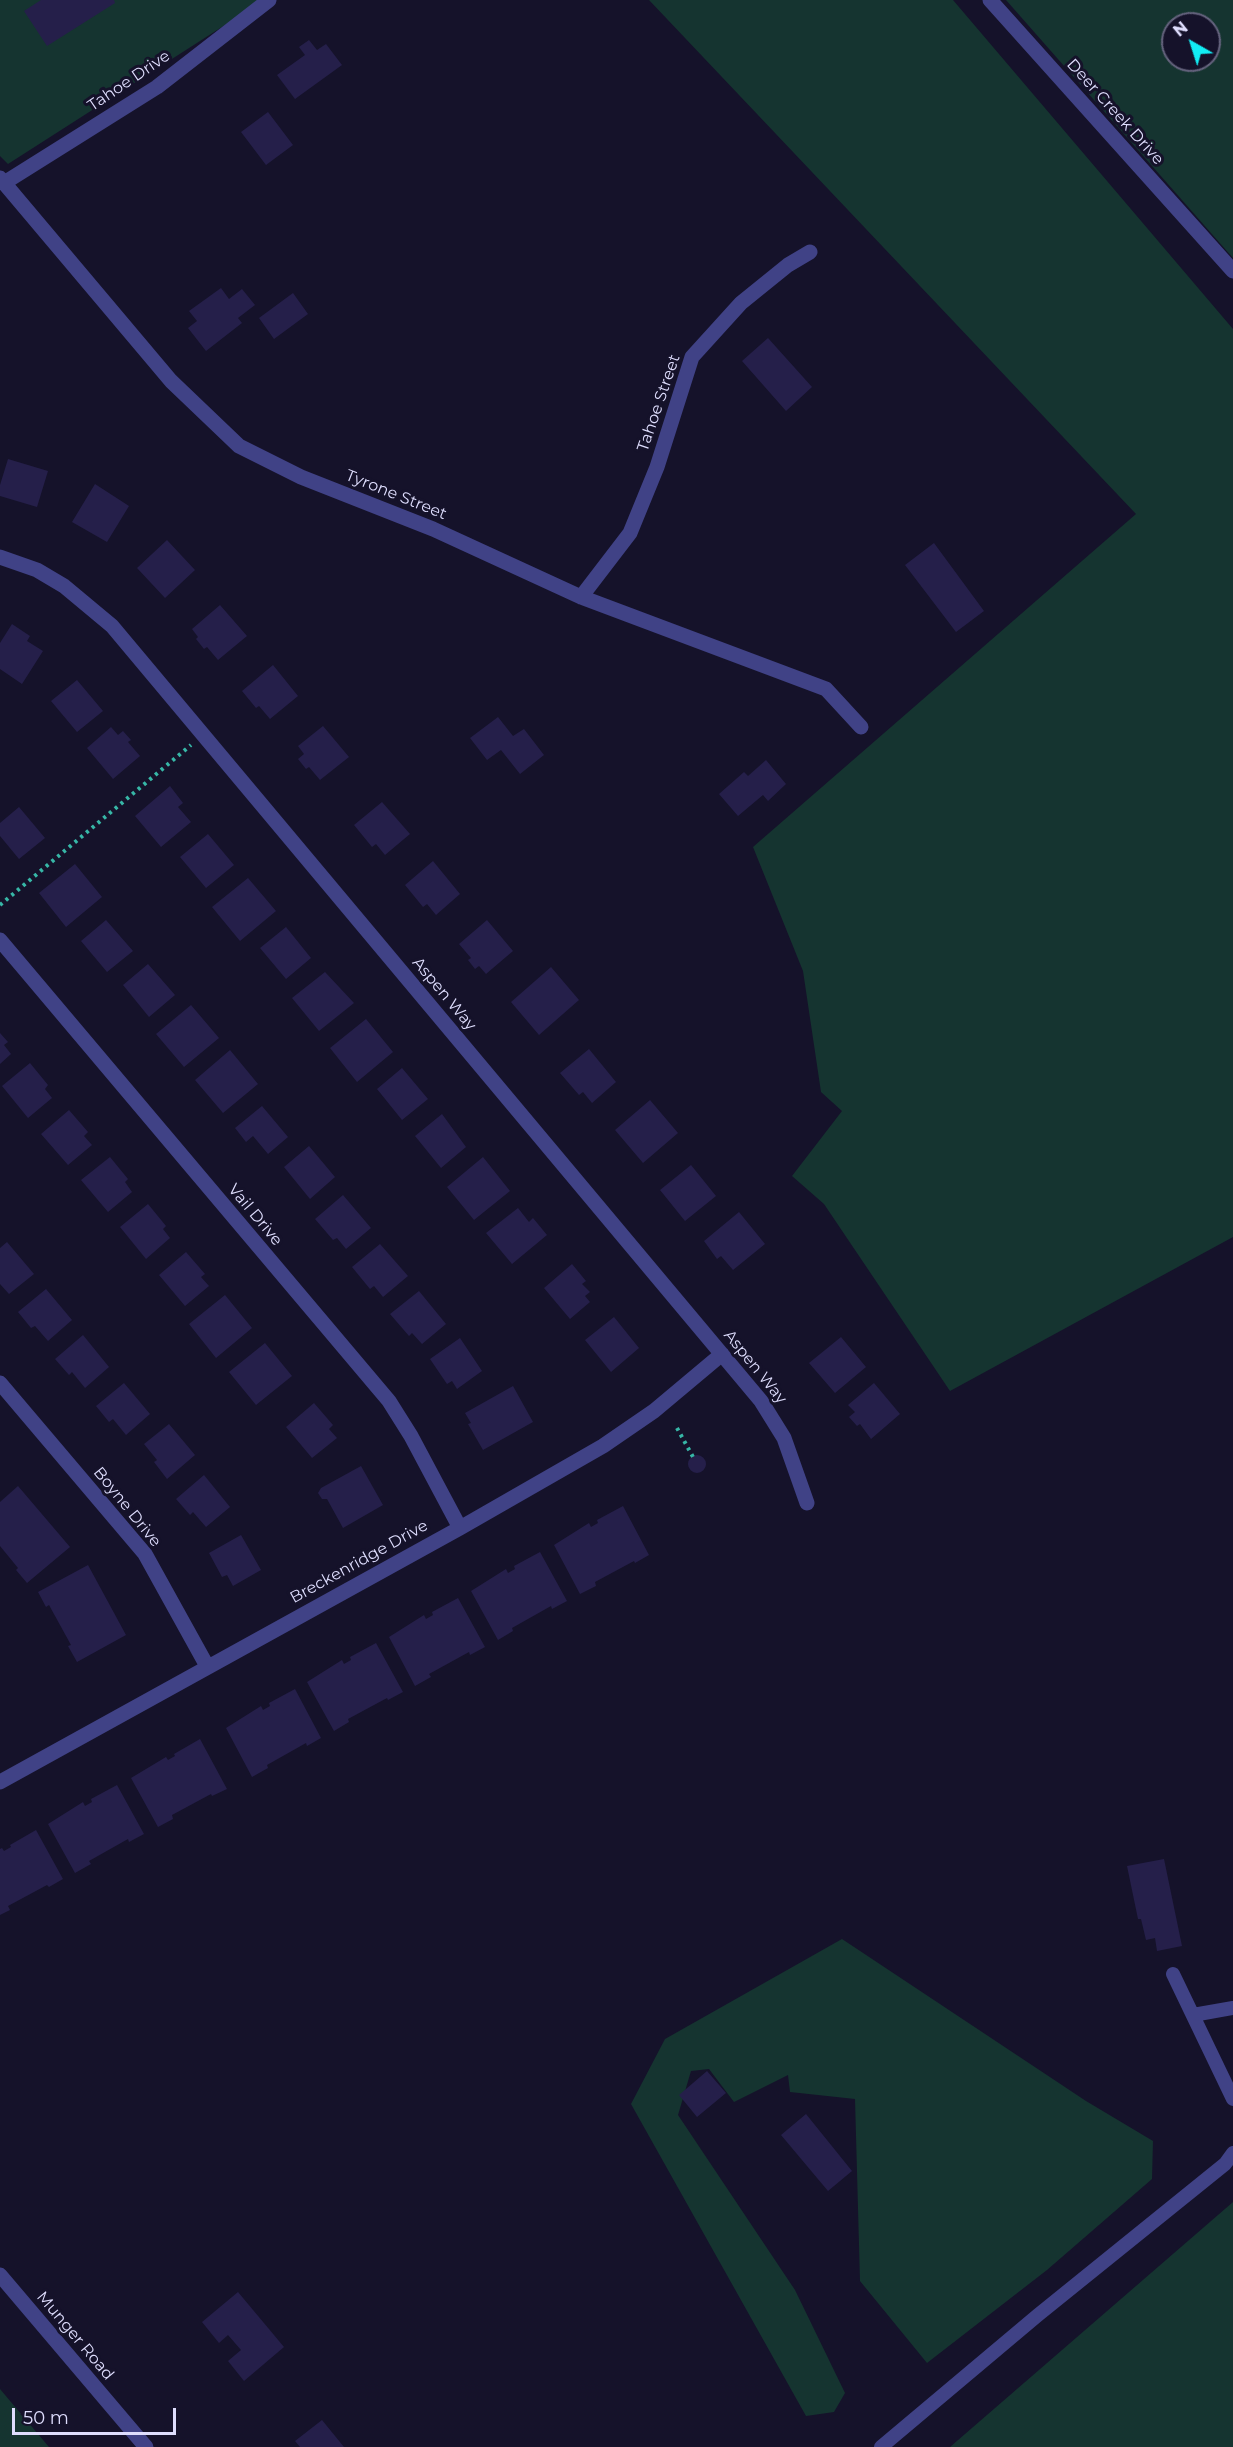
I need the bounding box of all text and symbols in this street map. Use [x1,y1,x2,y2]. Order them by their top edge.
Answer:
north arrow [1161,12,1221,72]
text: N [1170,18,1192,41]
street label: Tahoe Drive [84,47,174,115]
street label: Deer Creek Drive [1062,55,1168,169]
street label: Tahoe Street [633,352,685,454]
street label: Tyrone Street [343,466,449,524]
street label: Aspen Way [408,954,480,1034]
street label: Vail Drive [224,1180,286,1250]
street label: Aspen Way [719,1326,791,1408]
street label: Boyne Drive [89,1463,165,1551]
street label: Breckenridge Drive [287,1516,431,1608]
street label: Munger Road [32,2288,118,2384]
scale bar [15,2396,178,2434]
text: 50 m [23,2407,69,2429]

